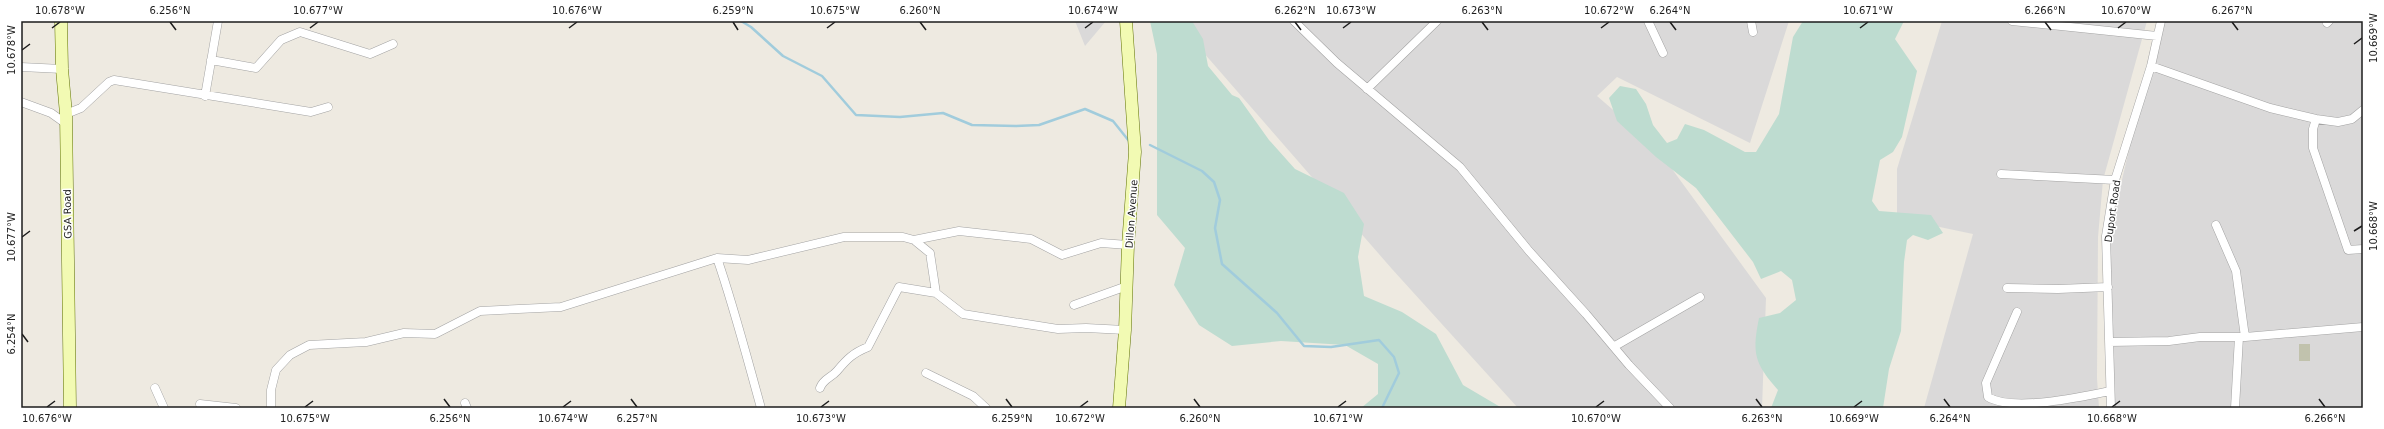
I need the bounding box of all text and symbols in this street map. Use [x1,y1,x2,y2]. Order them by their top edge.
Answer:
text: 10.678°W [35,5,85,16]
text: 6.256°N [149,5,191,16]
text: 10.677°W [293,5,343,16]
text: 10.676°W [552,5,602,16]
text: 6.259°N [712,5,754,16]
text: 10.675°W [810,5,860,16]
text: 6.260°N [899,5,941,16]
text: 10.674°W [1068,5,1118,16]
text: 6.262°N [1274,5,1316,16]
text: 10.673°W [1326,5,1376,16]
text: 6.263°N [1461,5,1503,16]
text: 10.672°W [1584,5,1634,16]
text: 6.264°N [1649,5,1691,16]
text: 10.671°W [1843,5,1893,16]
text: 6.266°N [2024,5,2066,16]
text: 10.670°W [2101,5,2151,16]
text: 6.267°N [2211,5,2253,16]
text: 10.669°W [2368,13,2379,63]
text: 10.678°W [6,25,17,75]
street label: Dillon Avenue [1124,179,1139,249]
street label: Duport Road [2103,179,2122,243]
street label: GSA Road [62,189,73,239]
text: 10.668°W [2368,201,2379,251]
text: 10.677°W [6,212,17,262]
text: 6.254°N [6,313,17,355]
text: 10.676°W [22,413,72,424]
text: 10.675°W [280,413,330,424]
text: 6.256°N [429,413,471,424]
text: 10.674°W [538,413,588,424]
text: 6.257°N [616,413,658,424]
text: 10.673°W [796,413,846,424]
text: 6.259°N [991,413,1033,424]
text: 10.672°W [1055,413,1105,424]
text: 6.260°N [1179,413,1221,424]
text: 10.671°W [1313,413,1363,424]
text: 10.670°W [1571,413,1621,424]
text: 6.263°N [1741,413,1783,424]
text: 10.669°W [1829,413,1879,424]
text: 6.264°N [1929,413,1971,424]
text: 10.668°W [2087,413,2137,424]
text: 6.266°N [2304,413,2346,424]

